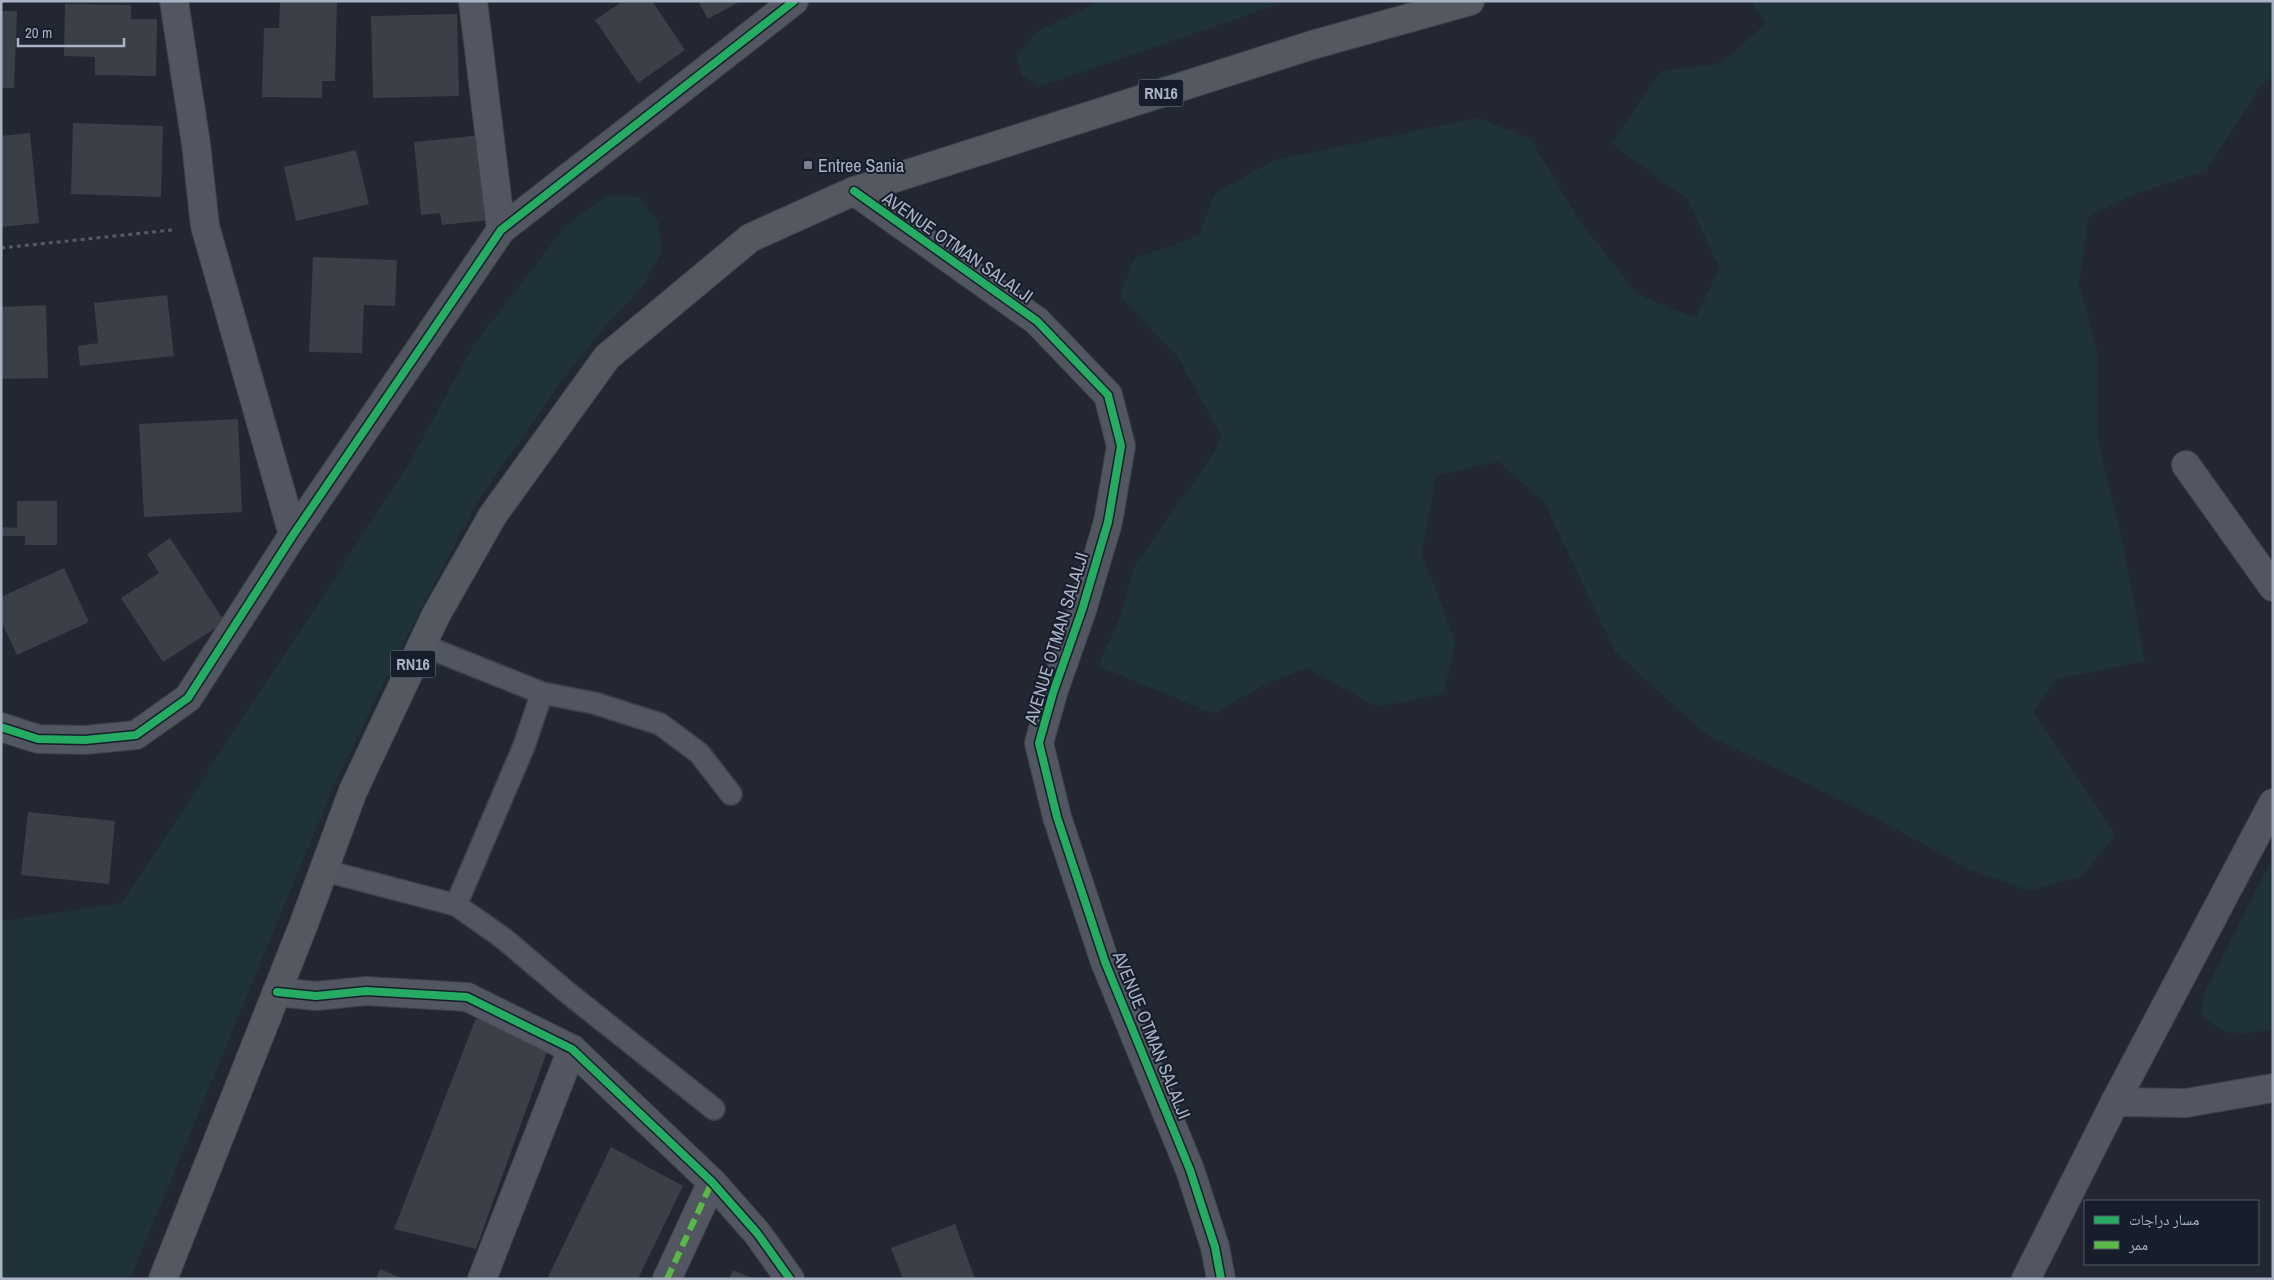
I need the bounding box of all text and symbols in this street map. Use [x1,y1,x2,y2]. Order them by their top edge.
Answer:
scale bar [18,15,124,47]
text: 20 m [25,22,52,43]
road number: RN16 [1138,80,1184,106]
place label: Entree Sania [818,153,904,178]
marker: Entree Sania [802,159,814,171]
street label: AVENUE OTMAN SALALJI [877,185,1038,308]
street label: AVENUE OTMAN SALALJI [1018,549,1094,728]
road number: RN16 [390,651,436,678]
street label: AVENUE OTMAN SALALJI [1107,947,1197,1122]
legend [2084,1200,2259,1265]
text: مسار دراجات [2129,1209,2199,1230]
text: ممر [2128,1234,2148,1255]

